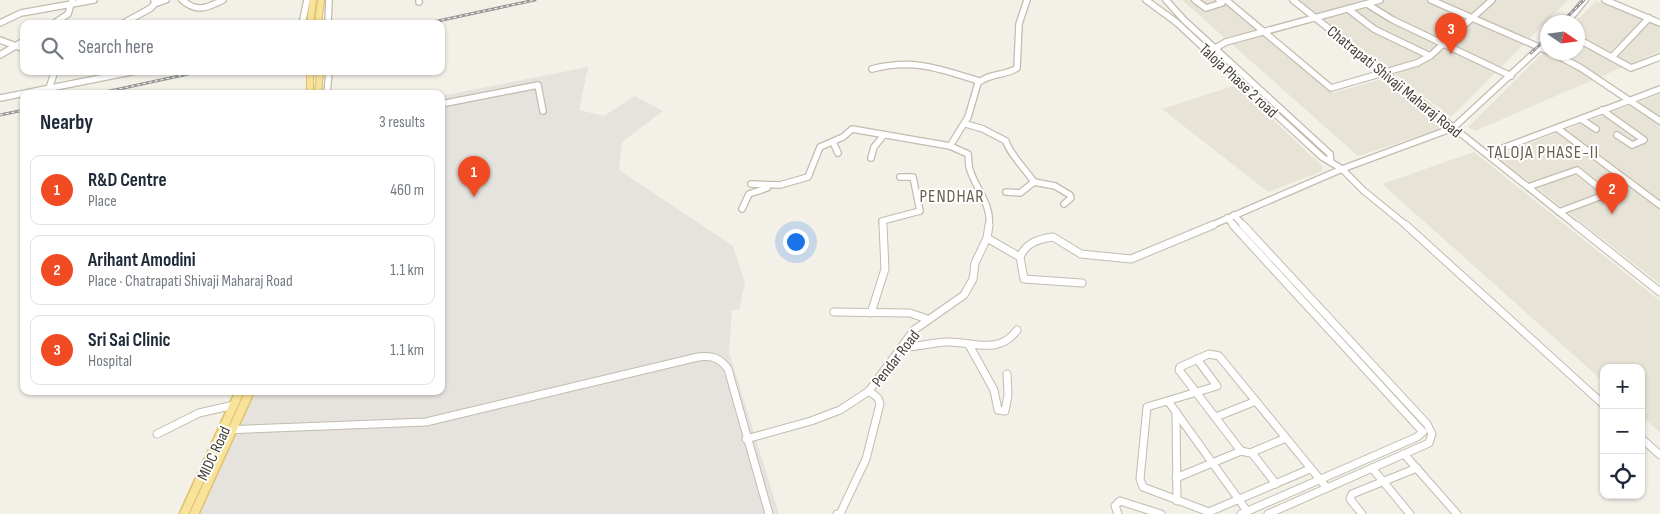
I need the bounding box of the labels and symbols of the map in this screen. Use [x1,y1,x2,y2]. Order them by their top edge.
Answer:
pin: 3 [1435,13,1467,54]
north arrow [1540,15,1585,60]
street label: Chatrapati Shivaji Maharaj Road [1323,22,1465,142]
street label: Taloja Phase 2 road [1195,40,1281,122]
district label: TALOJA PHASE-II [1487,142,1599,163]
pin: 1 [458,156,490,197]
pin: 2 [1596,173,1628,214]
district label: PENDHAR [919,186,985,207]
your location [783,229,809,255]
street label: Pendar Road [868,327,924,391]
street label: MIDC Road [194,424,235,484]

